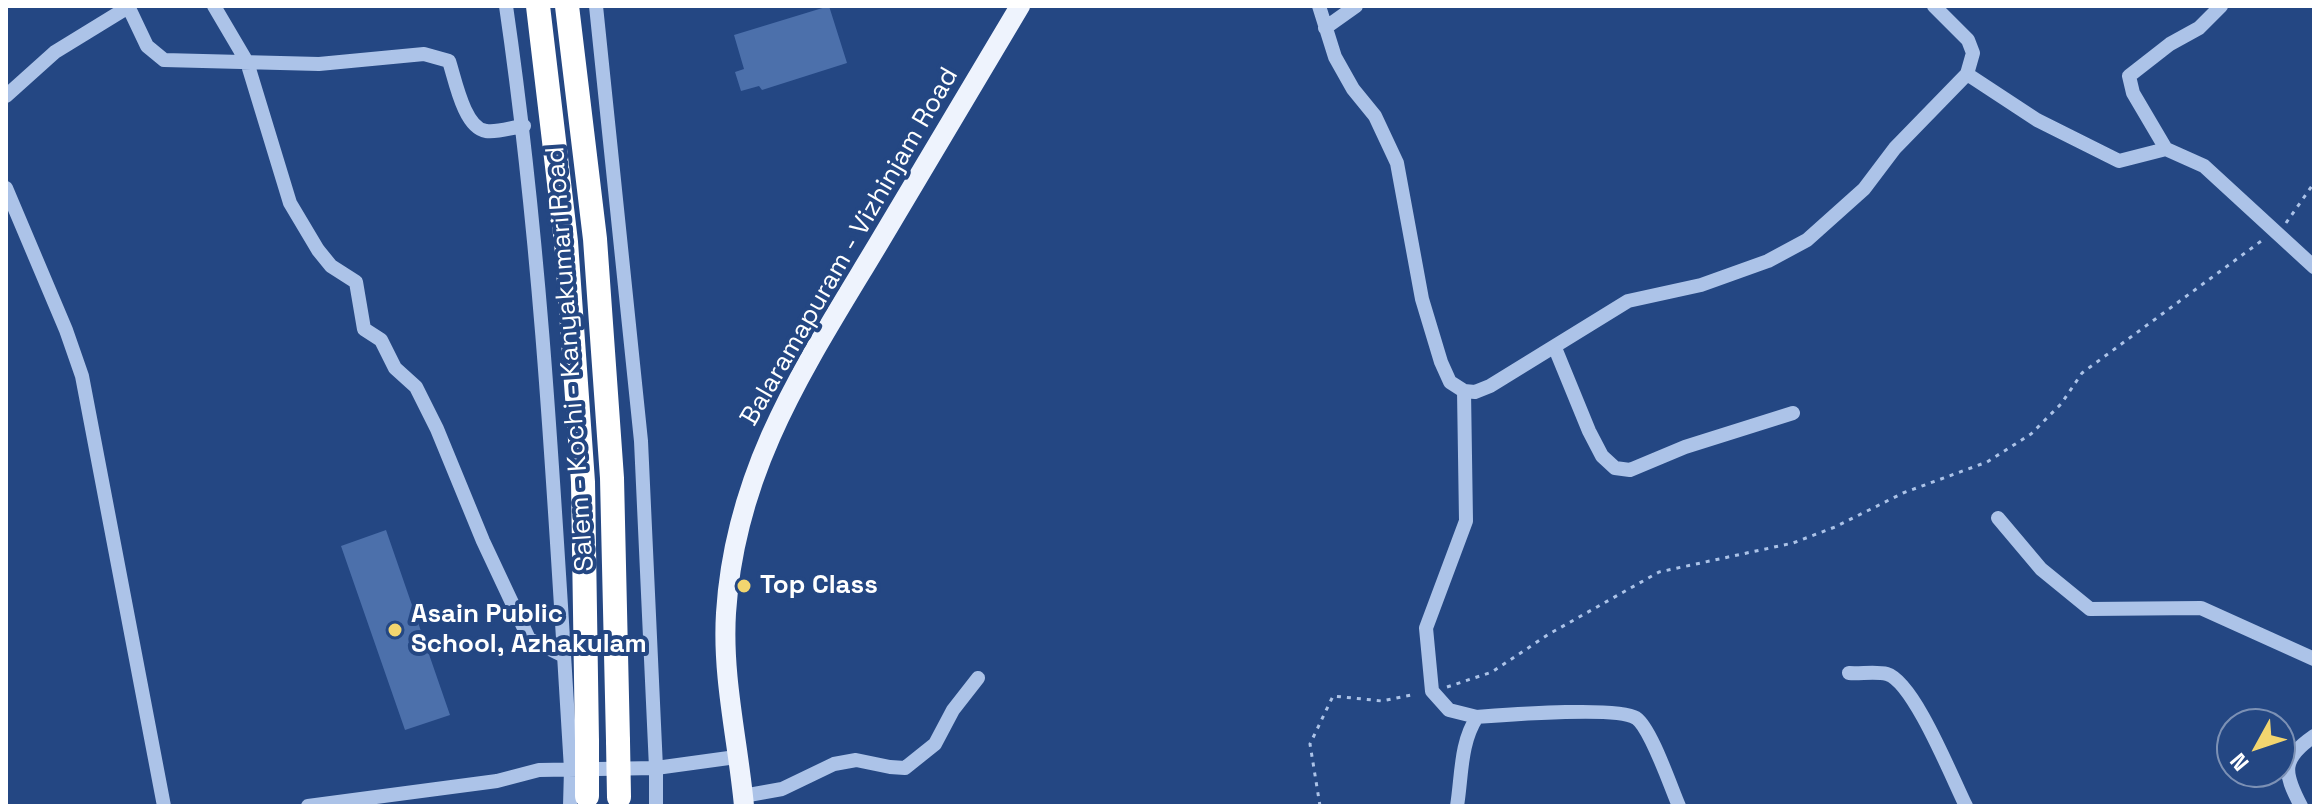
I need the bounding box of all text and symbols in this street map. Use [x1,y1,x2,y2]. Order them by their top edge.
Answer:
street label: Balaramapuram - Vizhinjam Road [734,62,966,432]
street label: Salem - Kochi - Kanyakumari Road [541,145,601,573]
place label: Top Class [760,570,878,602]
marker: Top Class [735,577,753,595]
place label: Asain Public School, Azhakulam [411,599,647,660]
marker: Asain Public School, Azhakulam [386,621,404,639]
north arrow [2216,708,2296,788]
text: N [2224,747,2255,777]

